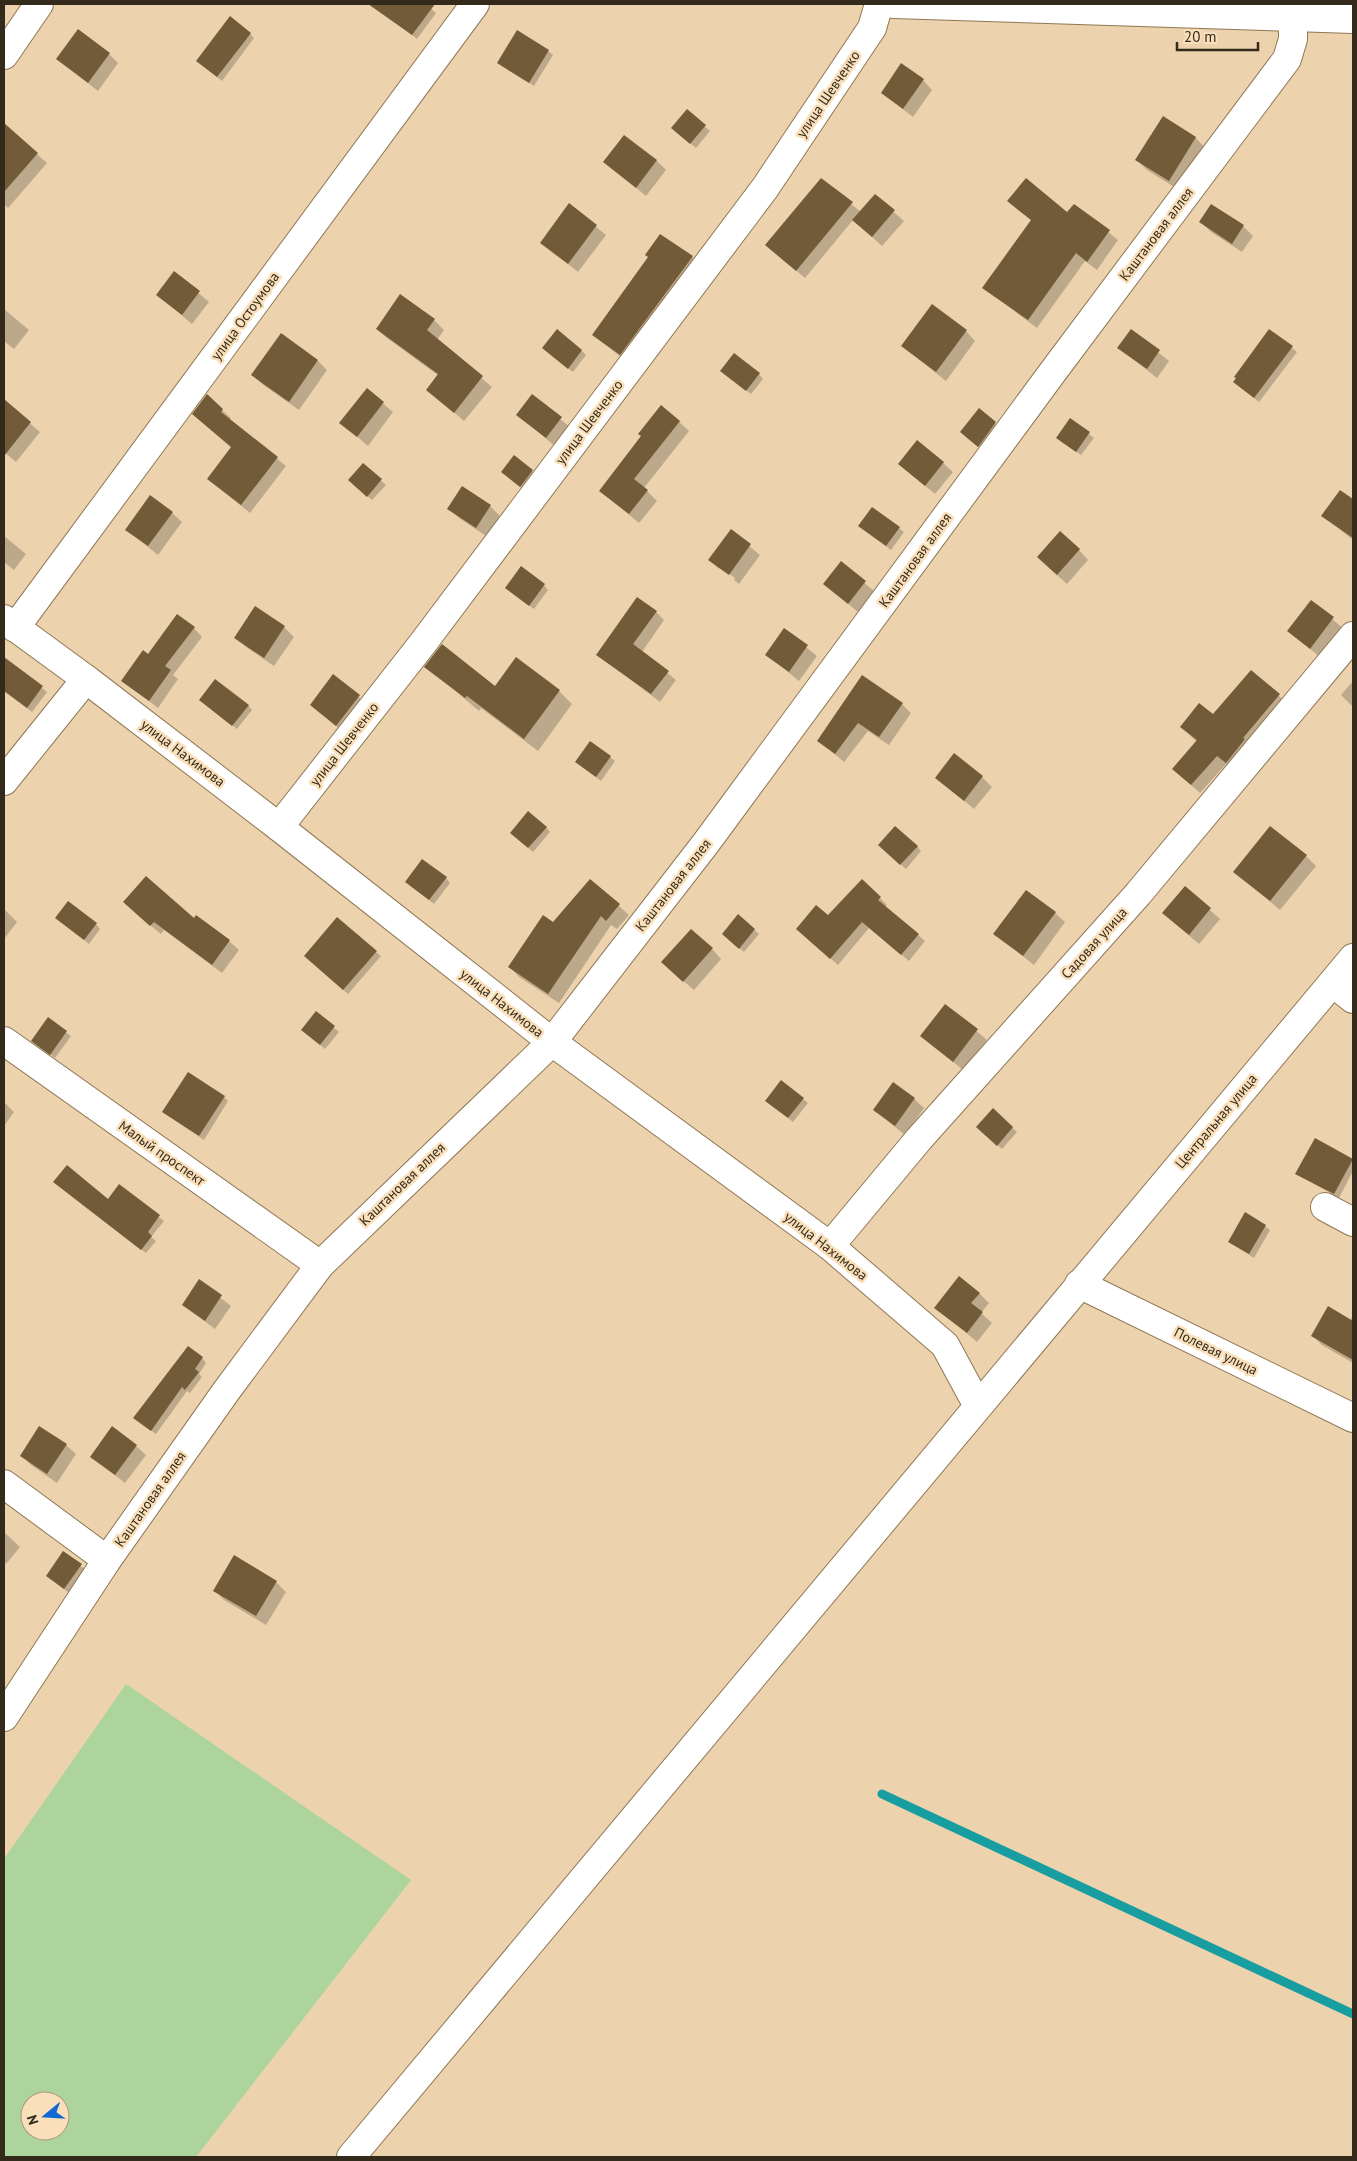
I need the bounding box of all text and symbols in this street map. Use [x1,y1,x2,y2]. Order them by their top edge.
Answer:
scale bar [1177,20,1258,52]
text: 20 m [1184,27,1217,46]
street label: улица Шевченко [792,47,864,141]
street label: Каштановая аллея [1115,184,1197,284]
street label: улица Остоумова [207,268,283,364]
street label: улица Шевченко [551,376,627,468]
street label: Каштановая аллея [875,509,955,611]
street label: улица Шевченко [306,699,382,789]
street label: улица Нахимова [137,715,229,791]
street label: Каштановая аллея [631,835,715,935]
street label: Садовая улица [1057,904,1131,982]
street label: улица Нахимова [457,965,547,1041]
street label: Центральная улица [1171,1070,1261,1172]
street label: Малый проспект [115,1117,209,1190]
street label: Каштановая аллея [355,1138,449,1230]
street label: улица Нахимова [781,1208,871,1284]
street label: Полевая улица [1171,1323,1261,1379]
street label: Каштановая аллея [110,1448,190,1550]
north arrow [20,2091,70,2141]
text: N [23,2113,43,2127]

